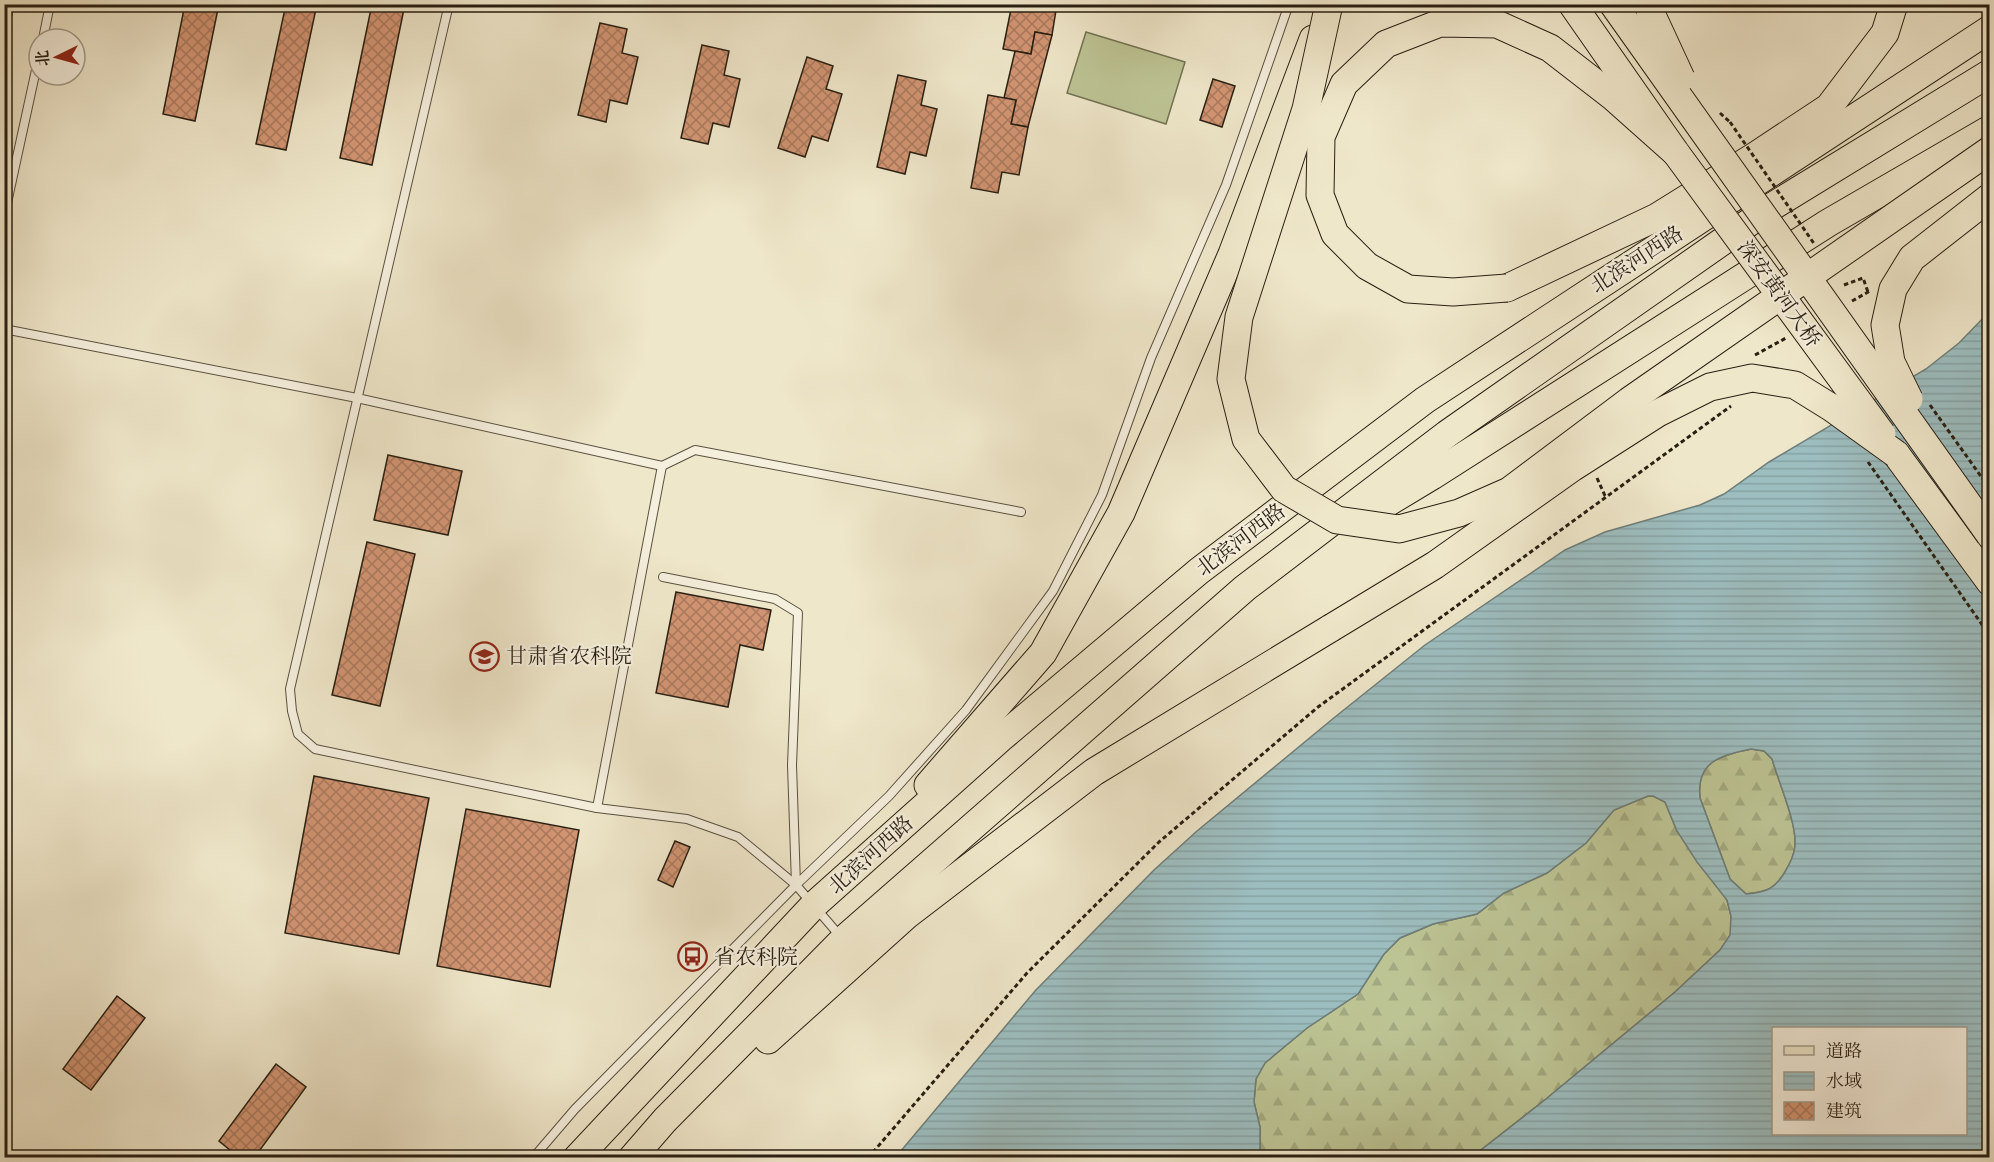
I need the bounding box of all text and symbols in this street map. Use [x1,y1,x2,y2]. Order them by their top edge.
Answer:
north arrow [27,27,87,87]
text: 北 [31,49,55,67]
street label: 北滨河西路 [1585,219,1689,301]
street label: 深安黄河大桥 [1730,235,1828,353]
street label: 北滨河西路 [1190,497,1292,583]
school or university icon: 甘肃省农科院 [469,640,501,672]
place label: 甘肃省农科院 [506,642,632,671]
street label: 北滨河西路 [822,809,920,901]
bus stop icon: 省农科院 [677,941,709,973]
place label: 省农科院 [714,943,798,972]
legend [1772,1027,1967,1135]
text: 道路 [1826,1039,1862,1064]
text: 水域 [1826,1069,1862,1094]
text: 建筑 [1826,1099,1862,1124]

